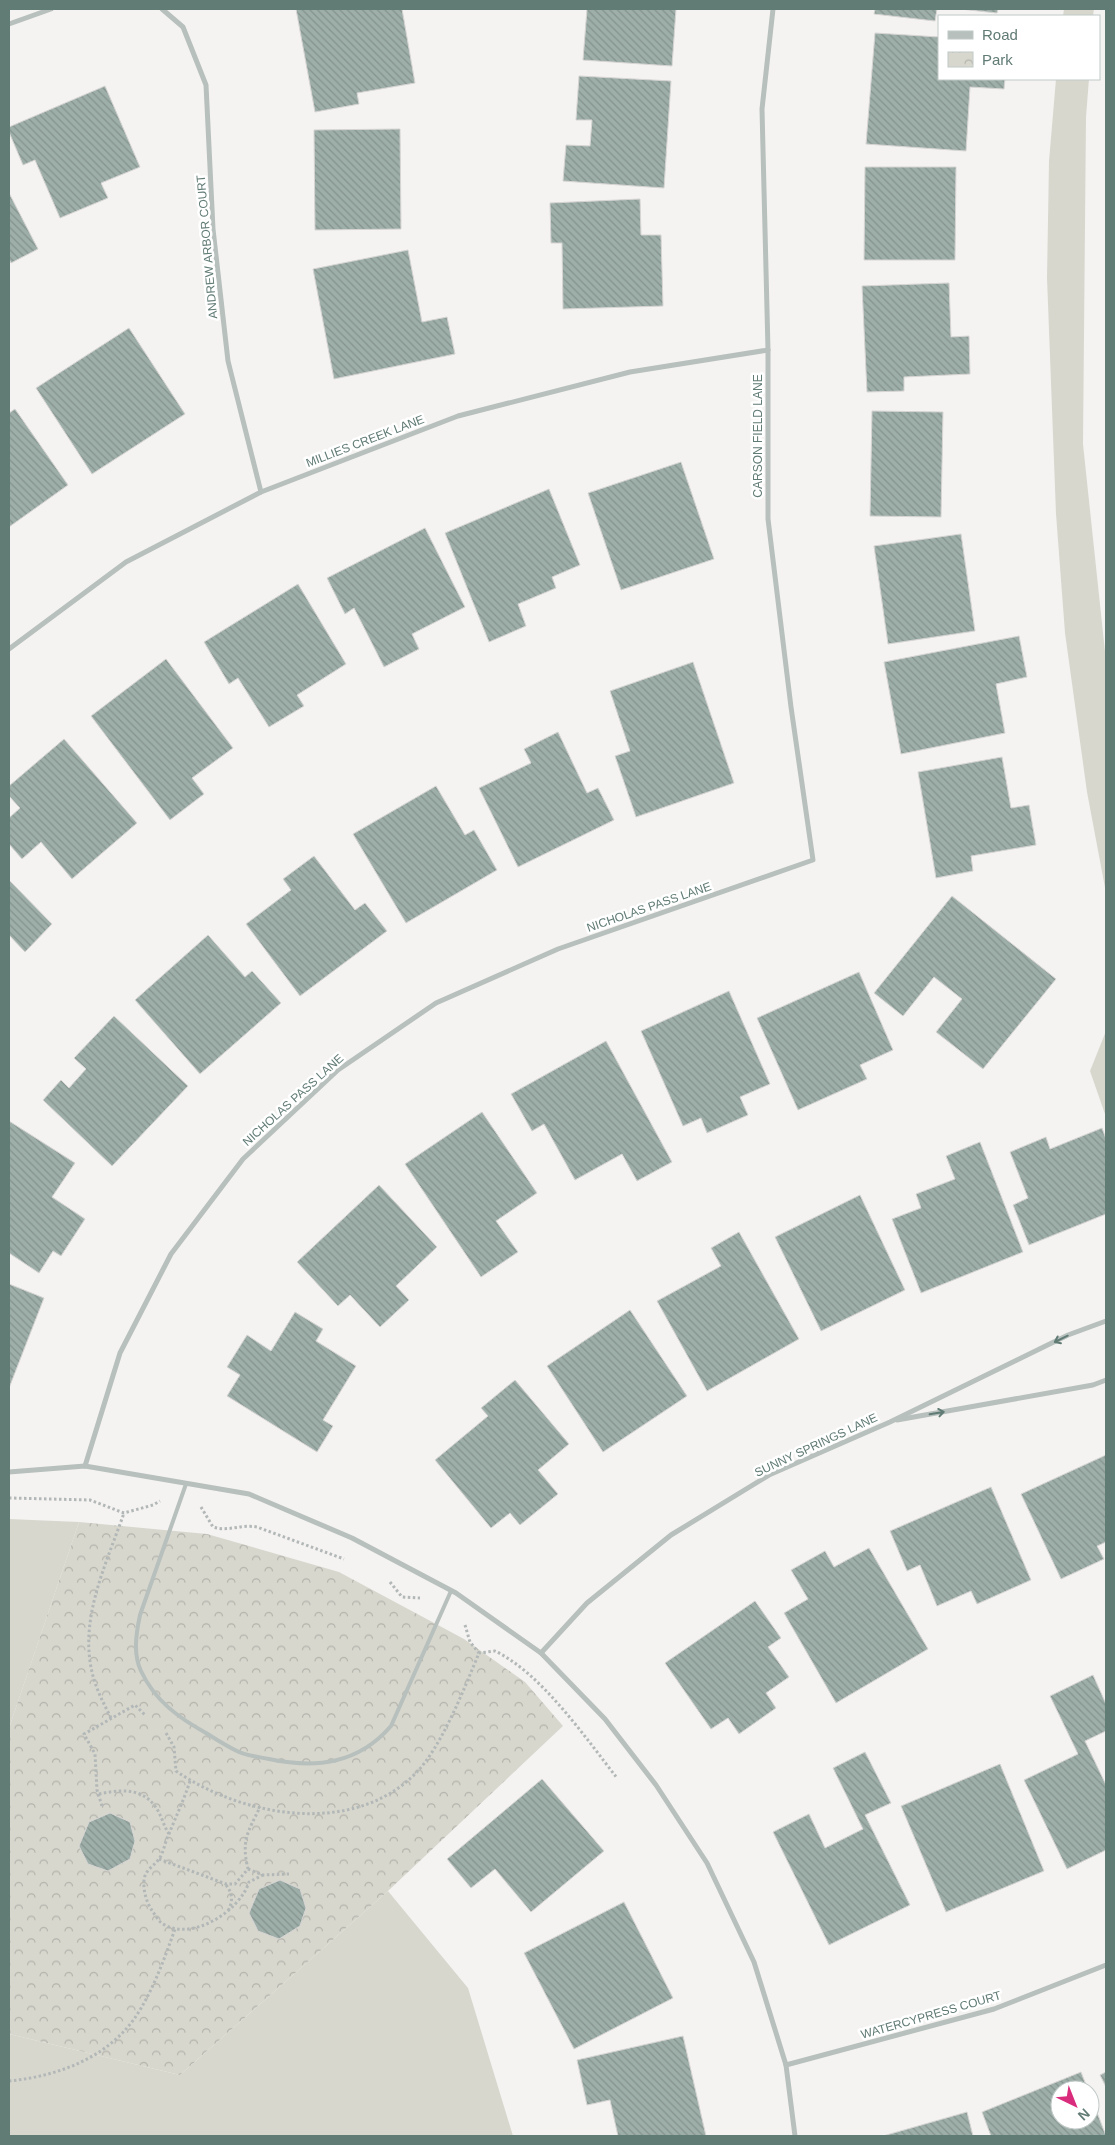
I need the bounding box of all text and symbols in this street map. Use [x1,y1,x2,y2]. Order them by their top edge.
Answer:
legend [938,15,1100,80]
text: Road [982,26,1018,43]
text: Park [982,51,1013,68]
street label: ANDREW ARBOR COURT [194,174,220,320]
street label: CARSON FIELD LANE [751,374,765,498]
street label: MILLIES CREEK LANE [304,412,426,470]
street label: NICHOLAS PASS LANE [585,879,713,935]
street label: NICHOLAS PASS LANE [240,1051,346,1149]
one-way arrow [1054,1335,1069,1344]
one-way arrow [929,1408,945,1418]
street label: SUNNY SPRINGS LANE [752,1410,880,1480]
street label: WATERCYPRESS COURT [859,1988,1003,2042]
north arrow [1050,2080,1100,2130]
text: N [1075,2105,1093,2124]

